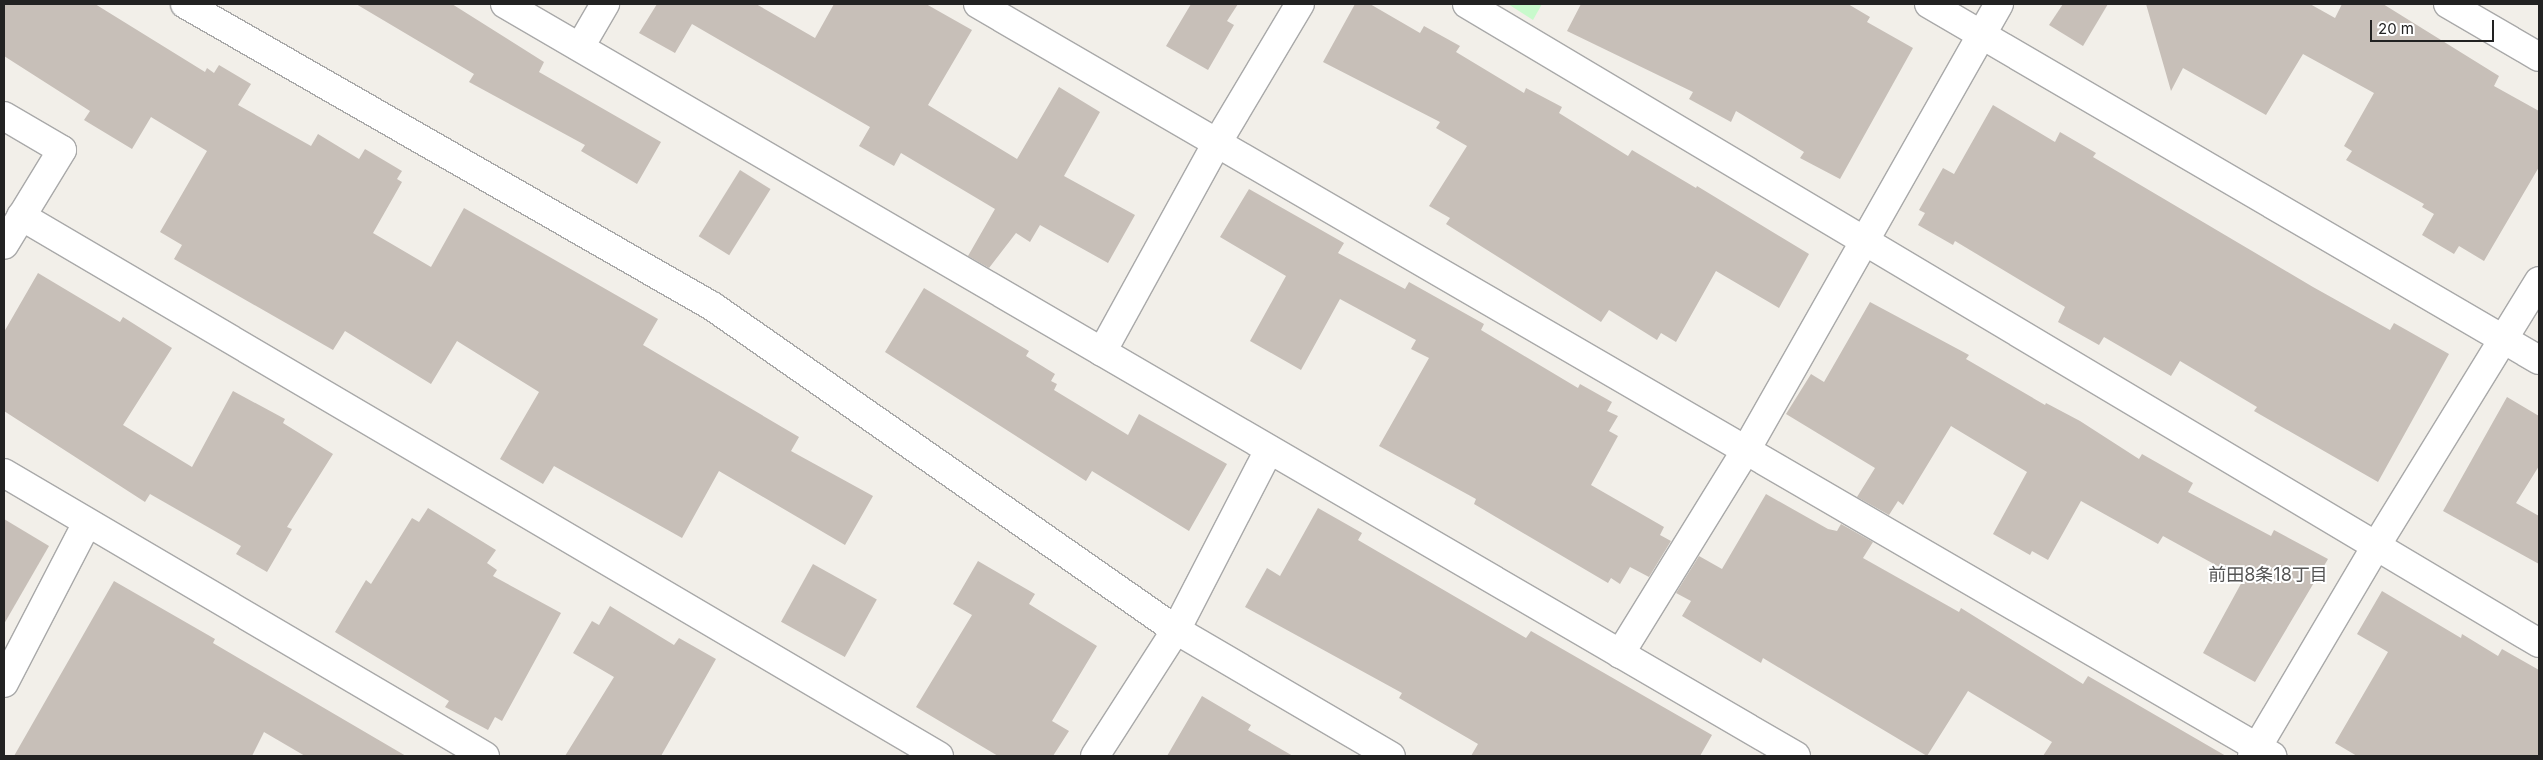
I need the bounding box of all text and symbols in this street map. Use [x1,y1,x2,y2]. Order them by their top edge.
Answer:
scale bar [2373,10,2497,42]
text: 20 m [2378,19,2414,38]
district label: 前田8条18丁目 [2208,564,2328,586]

